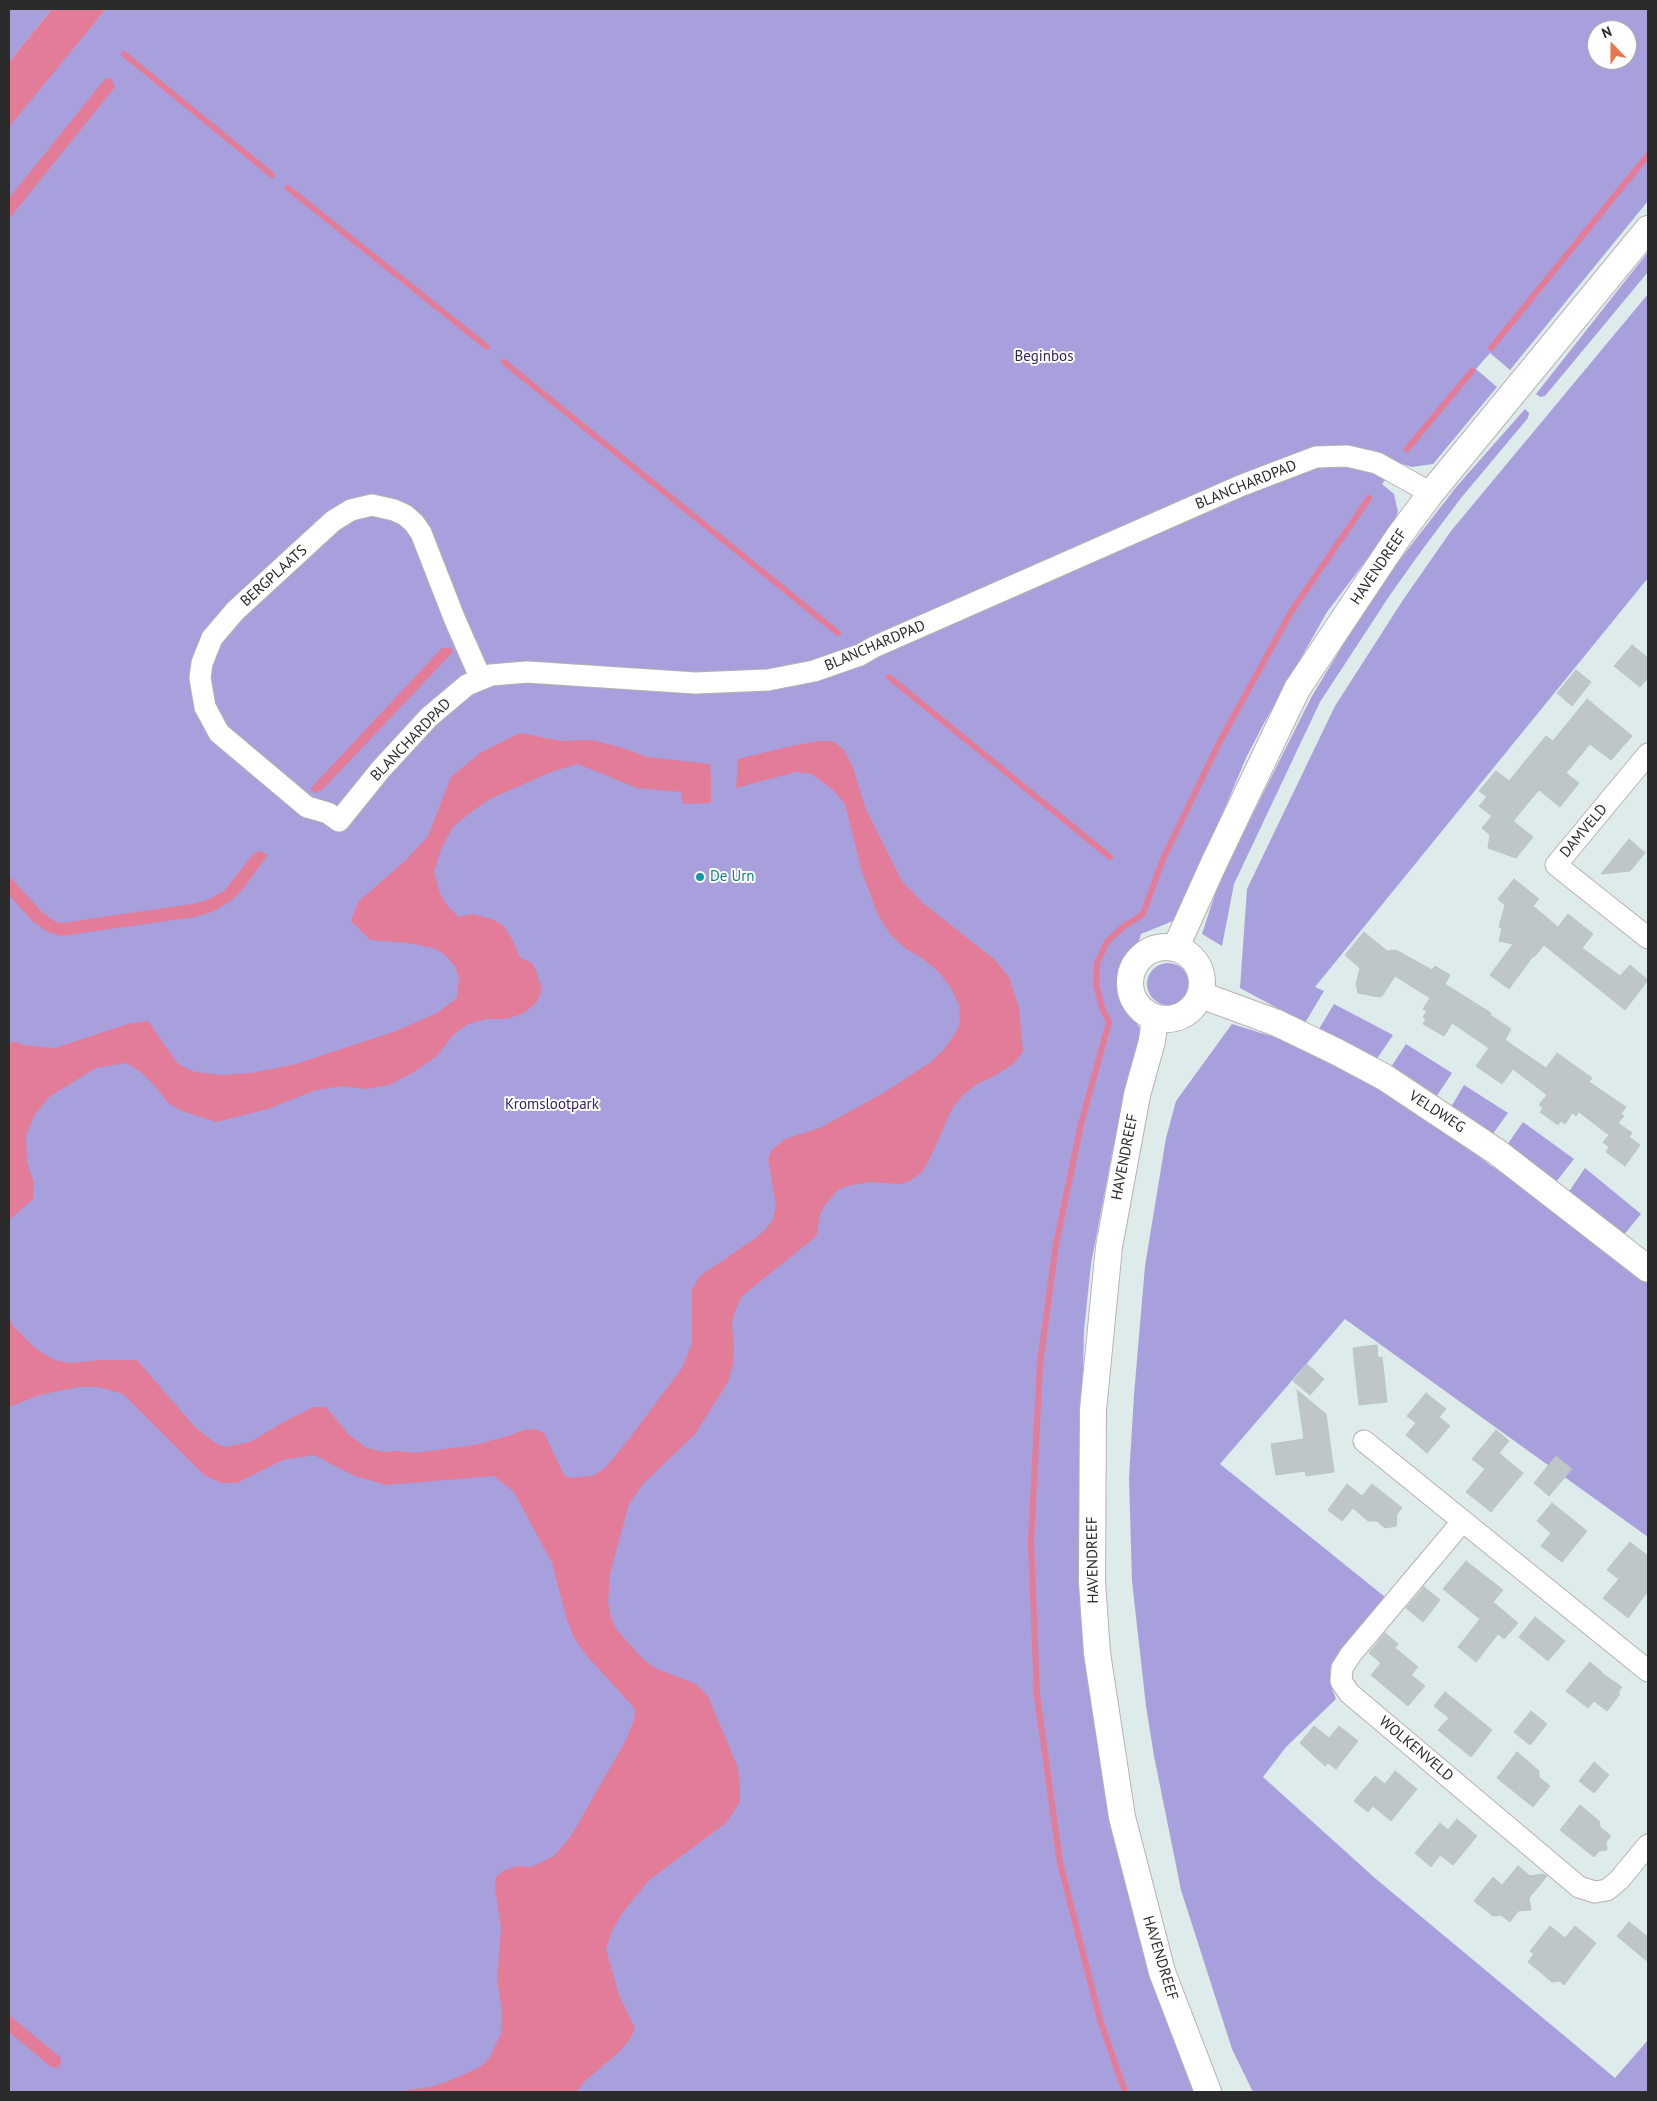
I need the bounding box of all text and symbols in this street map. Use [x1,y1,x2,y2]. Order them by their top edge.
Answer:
north arrow [1587,20,1637,70]
text: N [1599,22,1614,42]
park label: Beginbos [1015,348,1073,366]
street label: BLANCHARDPAD [1193,456,1299,514]
street label: HAVENDREEF [1347,526,1411,608]
street label: BERGPLAATS [237,541,311,611]
street label: BLANCHARDPAD [822,617,928,675]
street label: BLANCHARDPAD [367,695,455,785]
street label: DAMVELD [1556,801,1612,861]
place label: De Urn [710,868,755,886]
marker: De Urn [694,871,706,883]
street label: VELDWEG [1405,1087,1469,1137]
park label: Kromslootpark [505,1096,599,1114]
street label: HAVENDREEF [1108,1112,1142,1202]
street label: HAVENDREEF [1083,1516,1103,1604]
street label: WOLKENVELD [1375,1713,1457,1785]
street label: HAVENDREEF [1139,1914,1181,2002]

